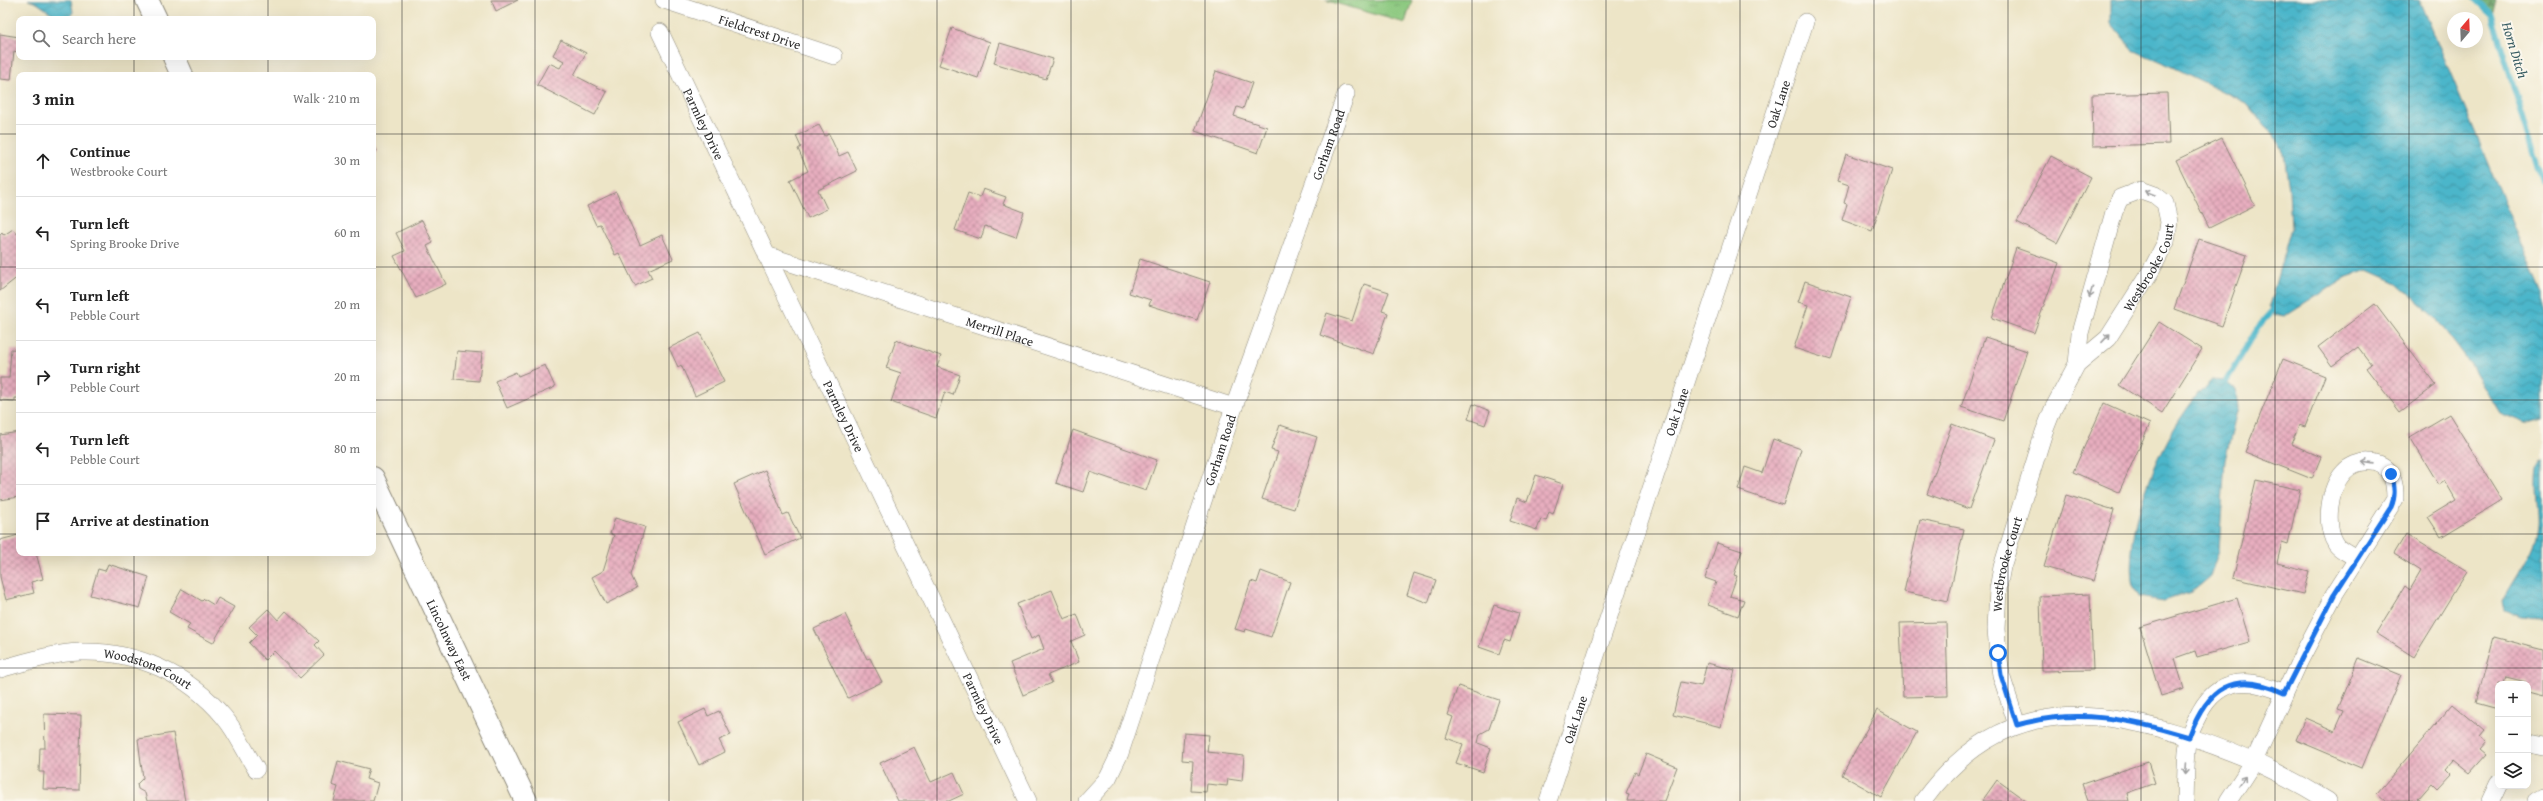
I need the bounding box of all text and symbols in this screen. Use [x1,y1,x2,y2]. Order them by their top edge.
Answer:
street label: Fieldcrest Drive [716,9,804,54]
north arrow [2447,12,2483,48]
search box [16,16,376,60]
water label: Horn Ditch [2497,18,2533,81]
icon: search [30,27,52,49]
text: Search here [62,28,136,49]
street label: Oak Lane [1761,77,1795,130]
street label: Parmley Drive [679,85,729,163]
text: 3 min [32,86,74,111]
text: Walk · 210 m [293,89,360,108]
street label: Gorham Road [1307,106,1349,182]
text: Continue [70,141,131,162]
icon: ahead [32,150,54,172]
text: 30 m [334,151,360,170]
text: Westbrooke Court [70,162,168,181]
one-way arrow [2144,189,2156,197]
text: Turn left [70,213,129,234]
icon: left [32,222,54,244]
street label: Westbrooke Court [2118,222,2178,315]
text: 60 m [334,223,360,242]
text: Spring Brooke Drive [70,234,179,253]
text: Turn left [70,285,129,306]
one-way arrow [2087,286,2094,299]
icon: left [32,294,54,316]
text: 20 m [334,295,360,314]
text: Pebble Court [70,306,140,325]
street label: Merrill Place [964,311,1036,351]
one-way arrow [2101,333,2110,343]
text: Turn right [70,357,141,378]
icon: right [32,366,54,388]
text: 20 m [334,367,360,386]
street label: Parmley Drive [819,377,869,455]
text: Pebble Court [70,378,140,397]
street label: Oak Lane [1660,385,1693,438]
street label: Gorham Road [1199,412,1240,488]
text: Turn left [70,429,129,450]
icon: left [32,438,54,460]
text: 80 m [334,439,360,458]
text: Pebble Court [70,450,140,469]
one-way arrow [2362,459,2375,467]
route end [2382,465,2400,483]
icon: arrive [32,510,54,532]
text: Arrive at destination [70,510,209,531]
street label: Westbrooke Court [1987,514,2027,612]
street label: Lincolnway East [422,596,477,684]
street label: Woodstone Court [103,643,197,694]
route start [1989,644,2007,662]
street label: Parmley Drive [958,669,1009,748]
map controls [2495,681,2531,789]
button: + [2495,681,2531,717]
street label: Oak Lane [1558,693,1592,746]
button: − [2495,717,2531,753]
button: layers [2495,753,2531,789]
one-way arrow [2183,762,2190,775]
one-way arrow [2238,776,2246,787]

